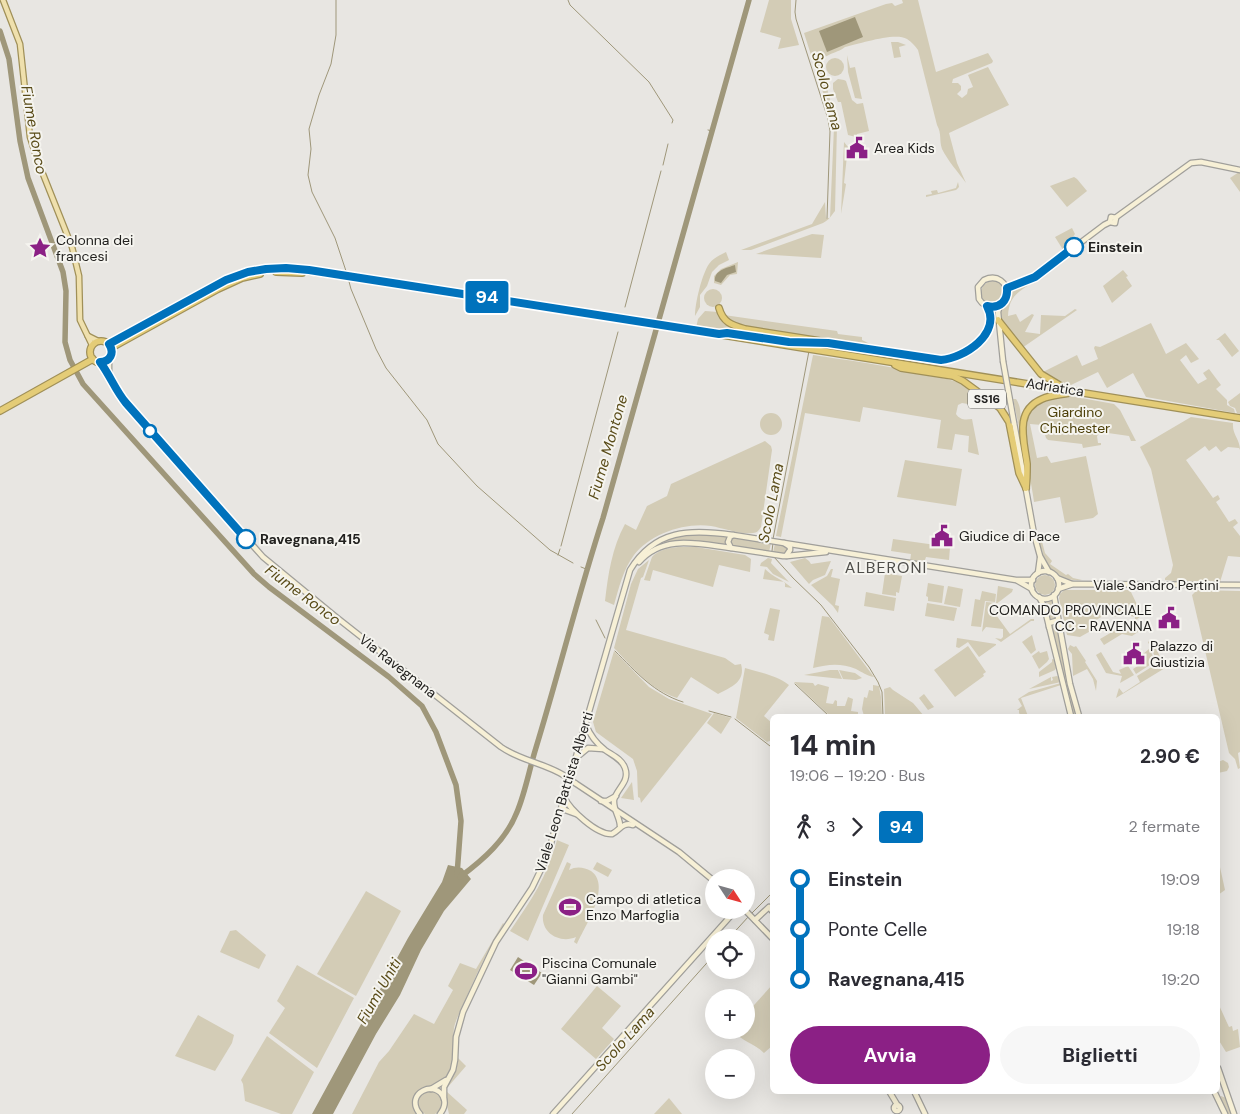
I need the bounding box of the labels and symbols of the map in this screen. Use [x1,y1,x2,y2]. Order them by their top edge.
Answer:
water label: Scolo Lama [807,50,847,132]
water label: Fiume Ronco [16,84,52,176]
public building icon: Area Kids [844,135,870,161]
place label: Area Kids [874,139,935,157]
place label: Colonna dei francesi [56,231,133,265]
place icon: Colonna dei francesi [27,235,53,261]
marker: Einstein [1064,237,1084,257]
place label: Einstein [1088,238,1143,256]
line badge: 94 [464,281,510,313]
street label: Adriatica [1025,374,1085,400]
road number: SS16 [968,389,1006,408]
water label: Fiume Montone [583,392,633,502]
park label: Giardino Chichester [1040,403,1110,437]
unlabelled marker [143,424,157,438]
water label: Scolo Lama [753,462,789,544]
public building icon: Giudice di Pace [929,523,955,549]
place label: Giudice di Pace [959,527,1060,545]
marker: Ravegnana,415 [236,529,256,549]
place label: Ravegnana,415 [260,530,361,548]
district label: ALBERONI [845,557,927,578]
water label: Fiume Ronco [261,560,345,630]
street label: Viale Sandro Pertini [1093,576,1219,594]
place label: COMANDO PROVINCIALE CC - RAVENNA [989,601,1152,635]
public building icon: COMANDO PROVINCIALE CC - RAVENNA [1156,605,1182,631]
street label: Via Ravegnana [356,630,440,702]
place label: Palazzo di Giustizia [1150,637,1213,671]
public building icon: Palazzo di Giustizia [1121,641,1147,667]
street label: Viale Leon Battista Alberti [531,709,597,875]
north arrow [705,869,755,919]
place label: Campo di atletica Enzo Marfoglia [586,890,701,924]
sports icon: Campo di atletica Enzo Marfoglia [557,894,583,920]
water label: Fiumi Uniti [352,954,406,1027]
place label: Piscina Comunale "Gianni Gambi" [542,954,657,988]
sports icon: Piscina Comunale "Gianni Gambi" [513,958,539,984]
water label: Scolo Lama [591,1002,659,1076]

